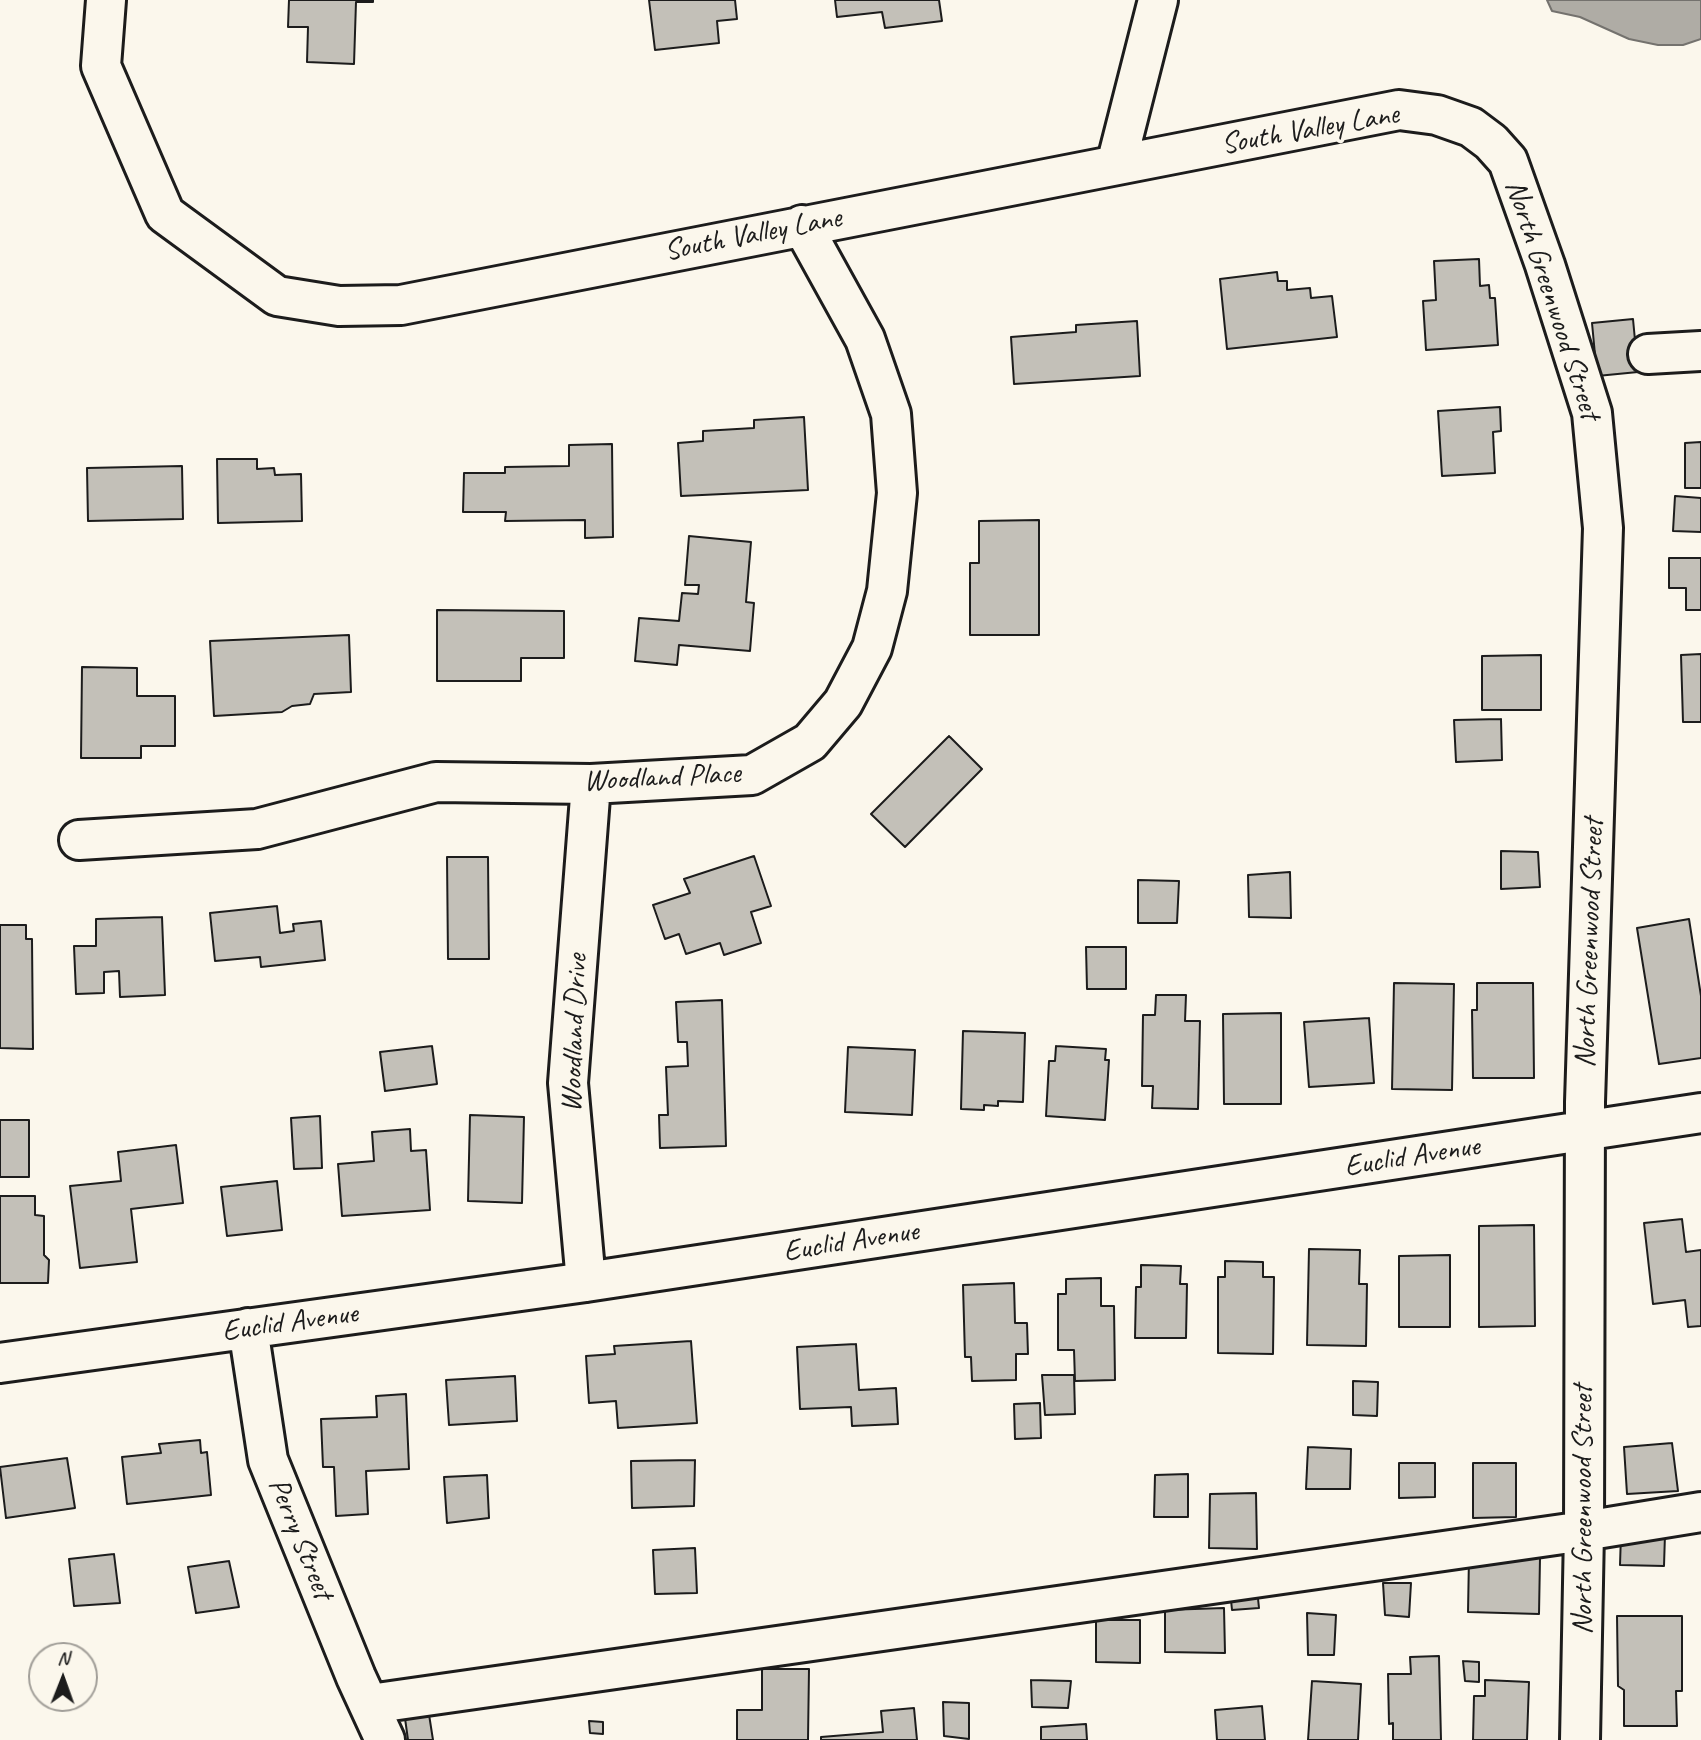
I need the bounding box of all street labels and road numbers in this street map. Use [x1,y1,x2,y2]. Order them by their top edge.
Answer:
street label: South Valley Lane [1218,97,1402,163]
street label: North Greenwood Street [1496,176,1608,424]
street label: South Valley Lane [661,200,845,270]
street label: Woodland Place [583,756,741,800]
street label: North Greenwood Street [1568,818,1612,1068]
street label: Woodland Drive [554,953,596,1113]
street label: Euclid Avenue [1342,1129,1482,1185]
street label: Euclid Avenue [781,1214,921,1270]
street label: Euclid Avenue [220,1296,360,1350]
street label: North Greenwood Street [1565,1385,1601,1635]
street label: Perry Street [259,1473,341,1605]

